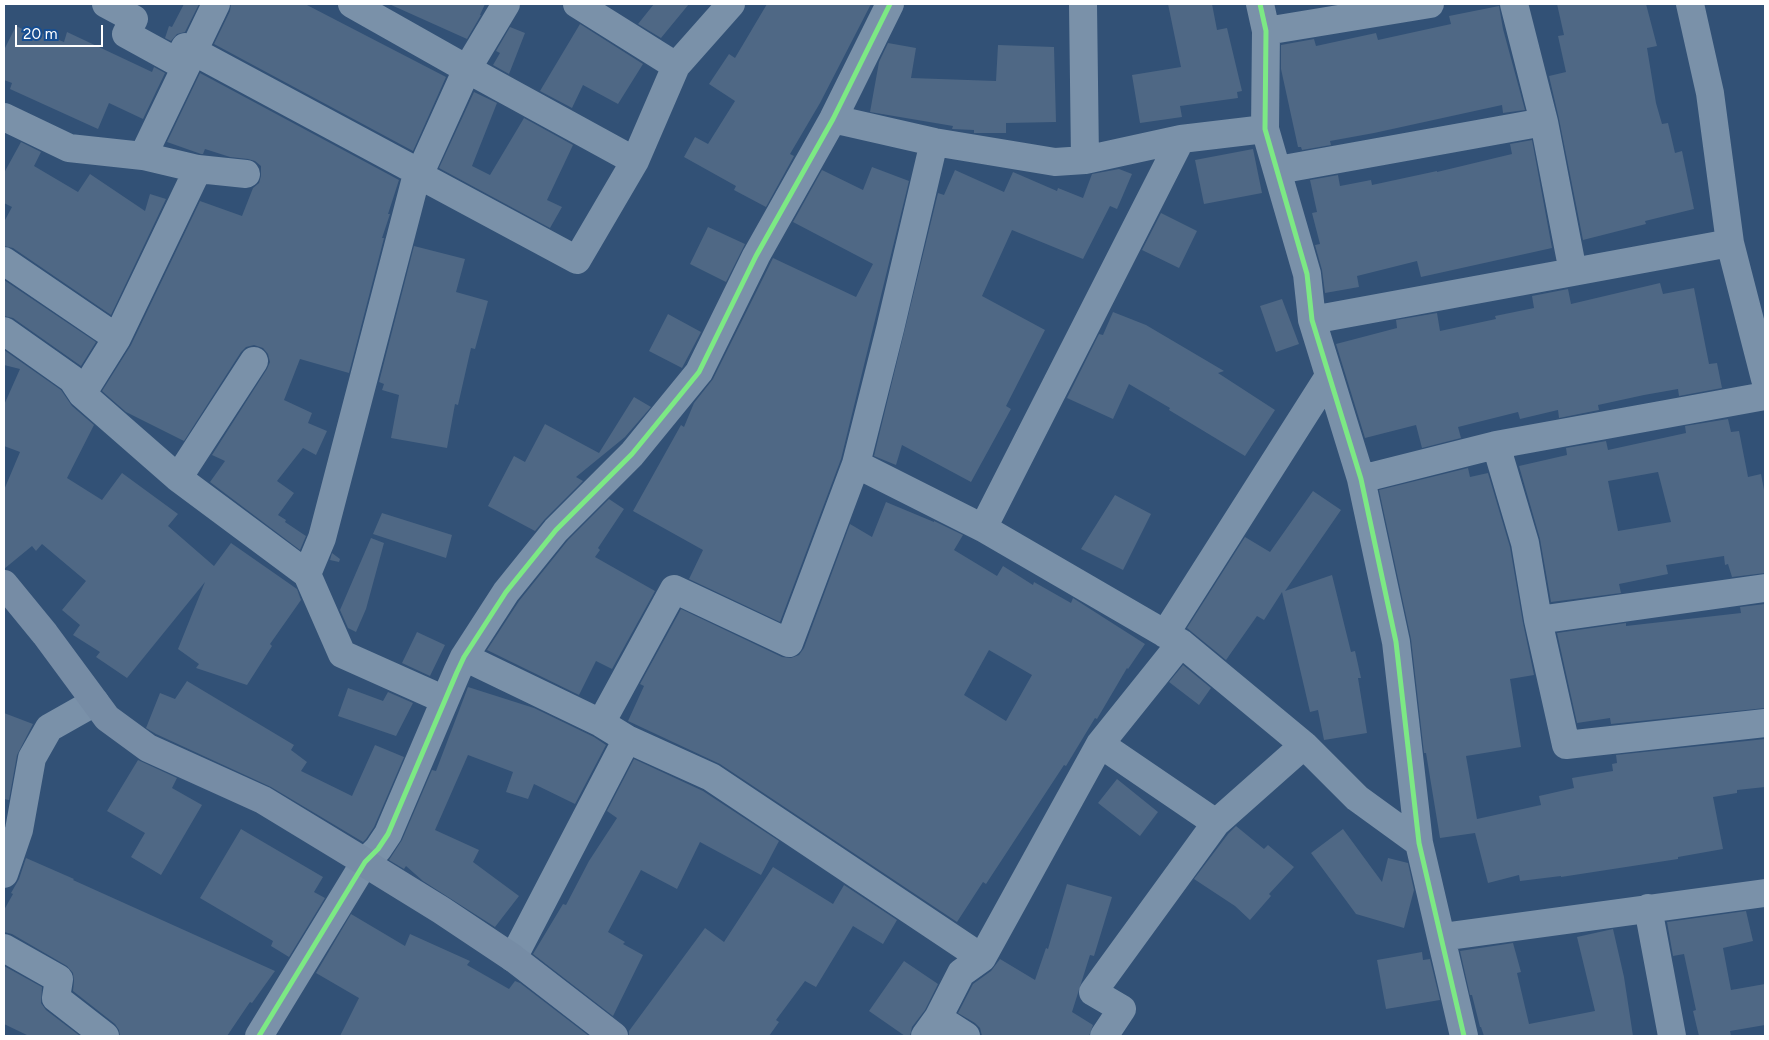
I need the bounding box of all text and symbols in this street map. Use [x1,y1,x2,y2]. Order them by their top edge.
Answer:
scale bar [18,15,105,47]
text: 20 m [23,25,57,43]

